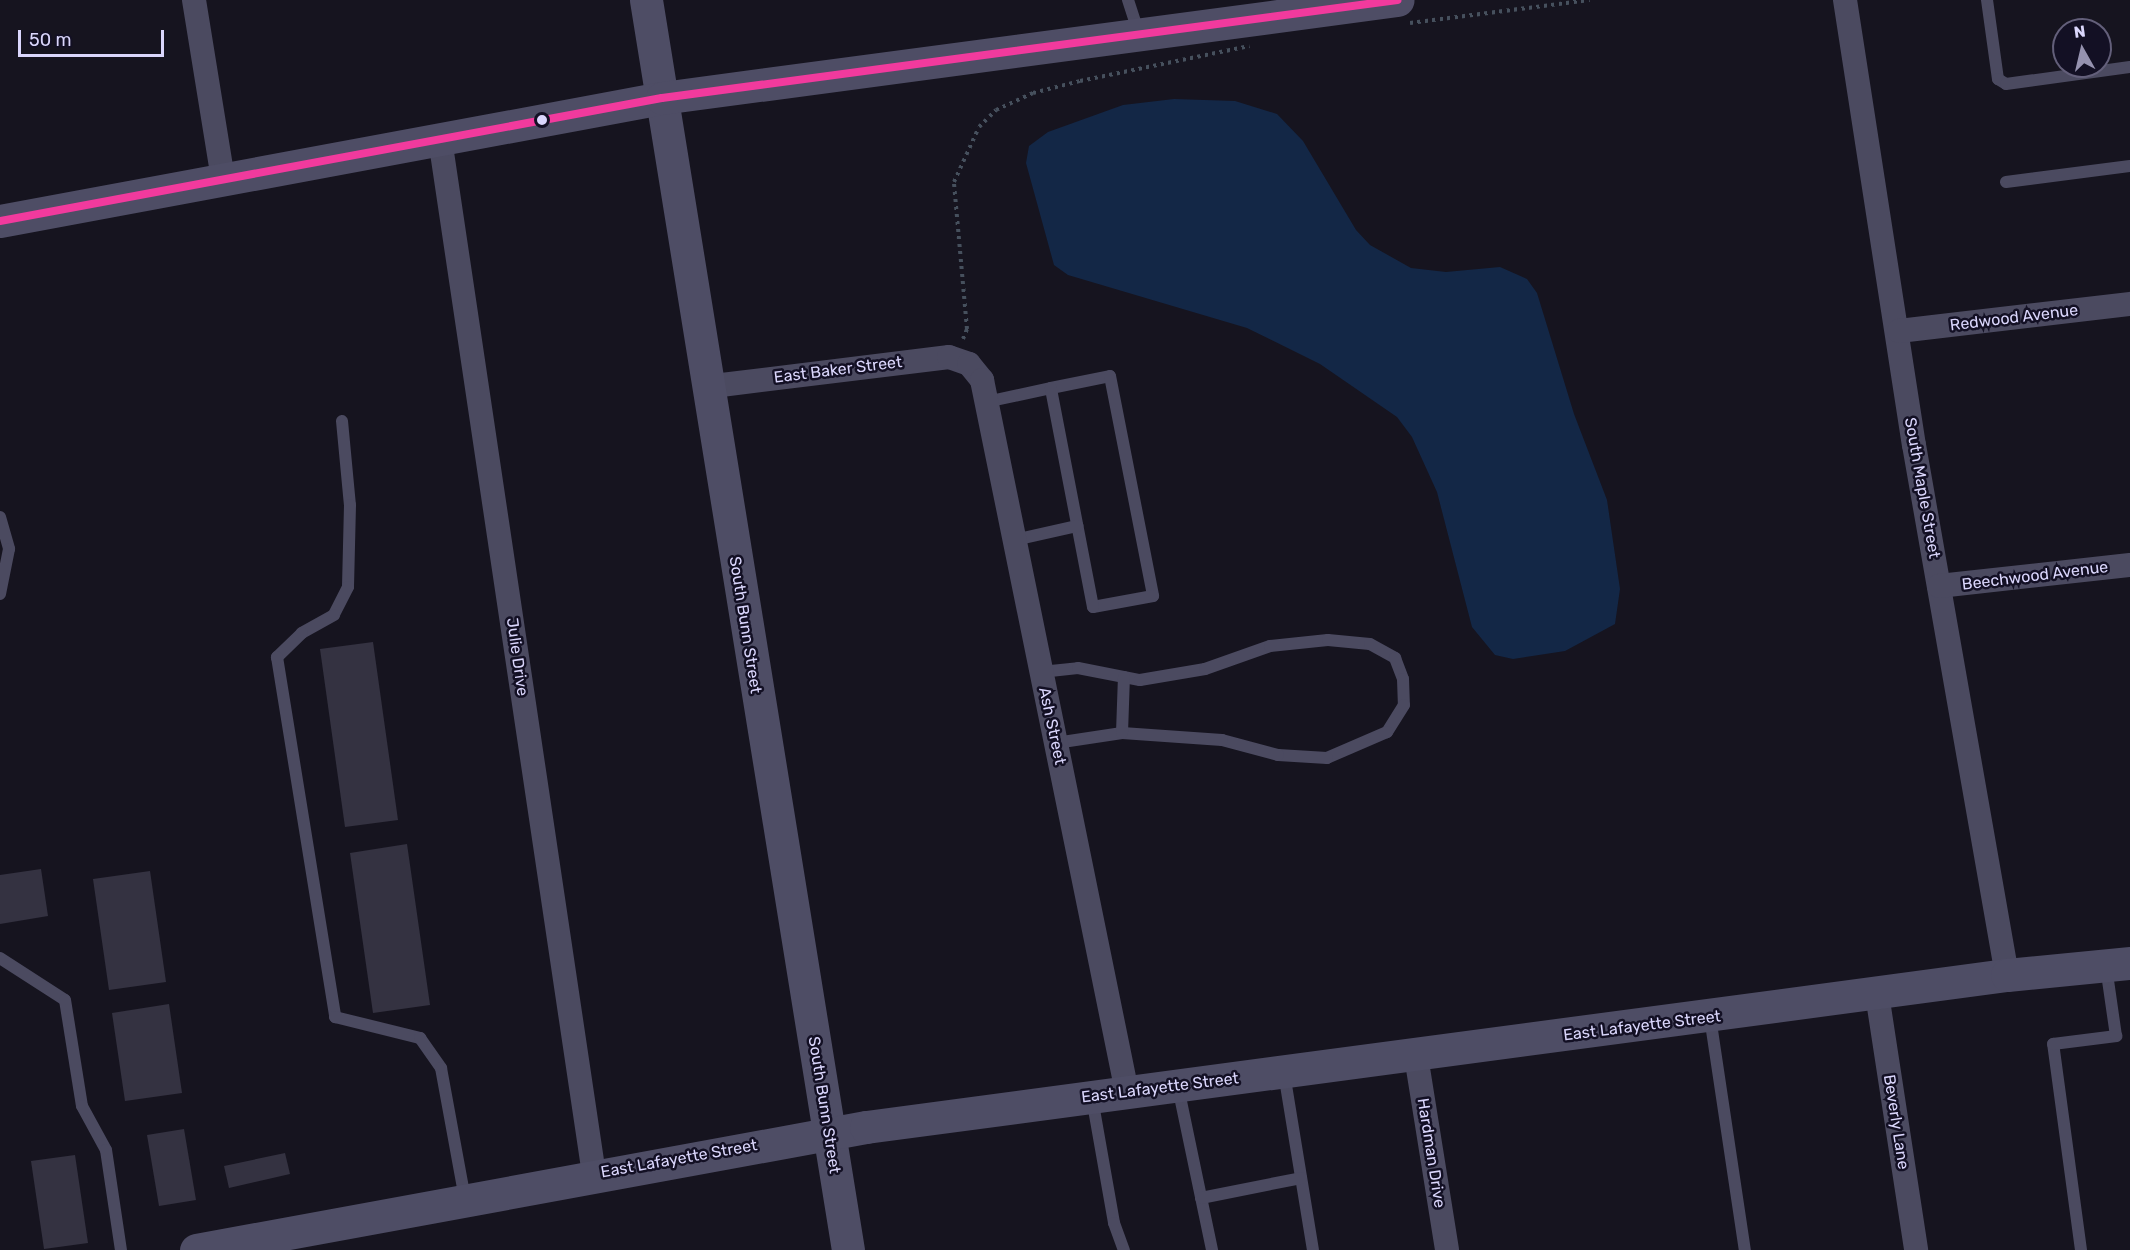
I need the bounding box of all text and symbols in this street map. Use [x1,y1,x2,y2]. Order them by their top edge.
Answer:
scale bar [21,18,166,56]
north arrow [2052,18,2112,78]
text: N [2073,21,2087,42]
text: 50 m [29,29,72,51]
unlabelled marker [536,114,548,126]
street label: Redwood Avenue [1949,301,2079,335]
street label: East Baker Street [773,353,903,387]
street label: South Maple Street [1900,416,1944,560]
street label: South Bunn Street [725,555,765,695]
street label: Beechwood Avenue [1961,557,2109,595]
street label: Julie Drive [502,617,532,697]
street label: Ash Street [1034,685,1070,767]
street label: East Lafayette Street [1562,1007,1722,1045]
street label: South Bunn Street [804,1035,844,1175]
street label: East Lafayette Street [1080,1069,1240,1107]
street label: Beverly Lane [1879,1073,1913,1171]
street label: Hardman Drive [1413,1097,1449,1209]
street label: East Lafayette Street [599,1136,759,1182]

